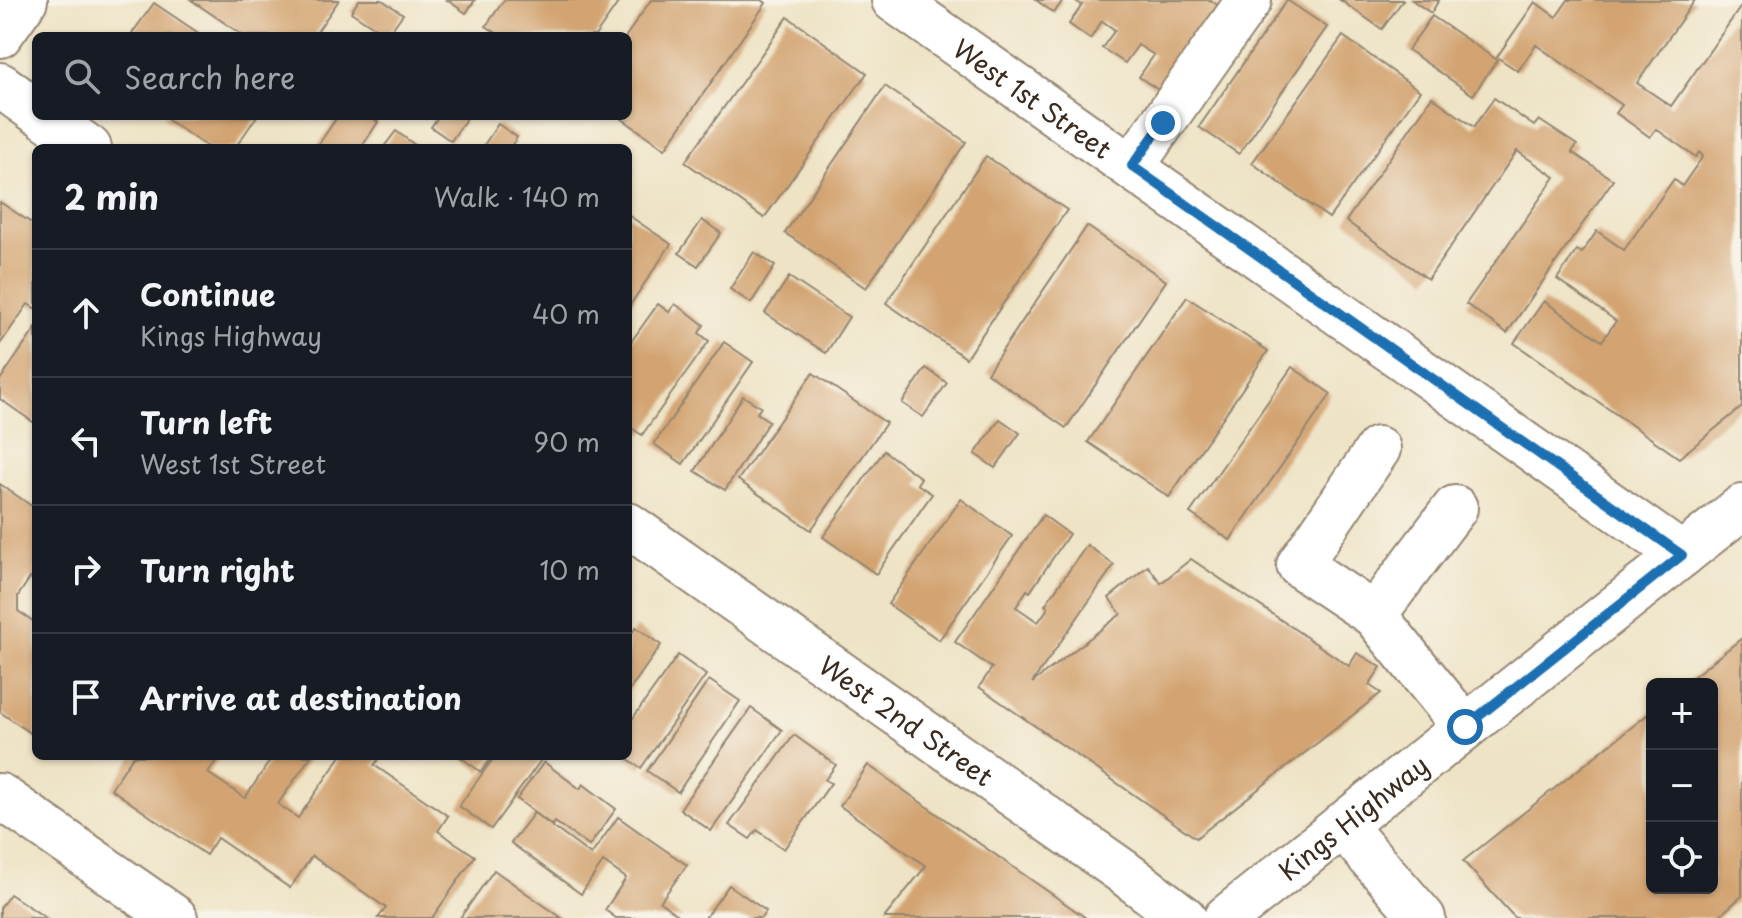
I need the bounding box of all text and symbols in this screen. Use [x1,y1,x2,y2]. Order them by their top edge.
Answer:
street label: West 1st Street [946,28,1120,167]
search box [32,32,632,120]
icon: search [60,54,104,98]
text: Search here [124,54,296,99]
route end [1145,105,1181,141]
text: 2 min [64,170,159,222]
text: Walk · 140 m [434,177,600,216]
text: Continue [140,271,275,316]
icon: ahead [64,291,108,335]
text: 40 m [532,294,600,333]
text: Kings Highway [140,316,322,355]
text: Turn left [140,399,272,444]
icon: left [64,419,108,463]
text: 90 m [533,422,600,461]
text: West 1st Street [140,444,326,483]
icon: right [64,547,108,591]
text: Turn right [140,547,295,592]
text: 10 m [539,550,600,589]
street label: West 2nd Street [811,645,1002,795]
icon: arrive [64,675,108,719]
text: Arrive at destination [140,675,462,720]
map controls [1646,678,1718,894]
button: + [1646,678,1718,750]
route start [1447,709,1483,745]
street label: Kings Highway [1269,745,1436,889]
button: − [1646,750,1718,822]
button: locate [1646,822,1718,894]

